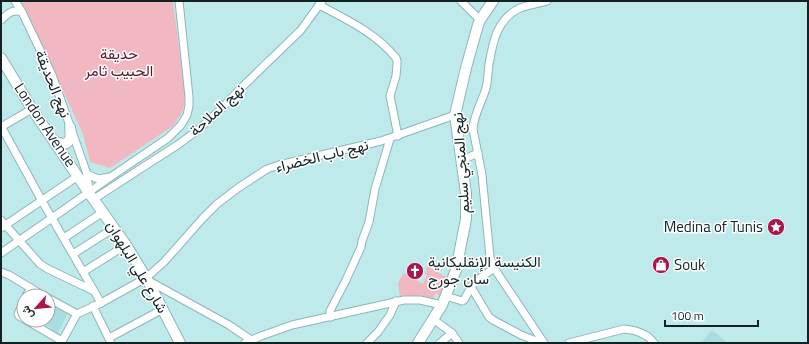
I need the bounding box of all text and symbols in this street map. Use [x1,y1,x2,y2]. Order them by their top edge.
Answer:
park label: حديقة الحبيب ثامر [84,42,153,82]
street label: نهج الحديقة [29,46,77,121]
street label: London Avenue [9,78,82,171]
street label: نهج الملاحة [184,78,250,141]
street label: نهج المنجي سليم [445,111,478,215]
street label: نهج باب الخضراء [273,133,371,178]
place label: Medina of Tunis [664,215,763,238]
street label: شارع علي البلهوان [99,216,174,319]
place icon: Medina of Tunis [766,217,786,237]
place label: الكنيسة الإنقليكانية سان جورج [428,250,541,290]
place label: Souk [674,253,705,276]
shop icon: Souk [651,255,671,275]
church icon: الكنيسة الإنقليكانية سان جورج [405,261,425,281]
north arrow [16,288,56,328]
scale bar [665,302,758,328]
text: ش [17,303,37,322]
text: 100 m [671,306,704,325]

